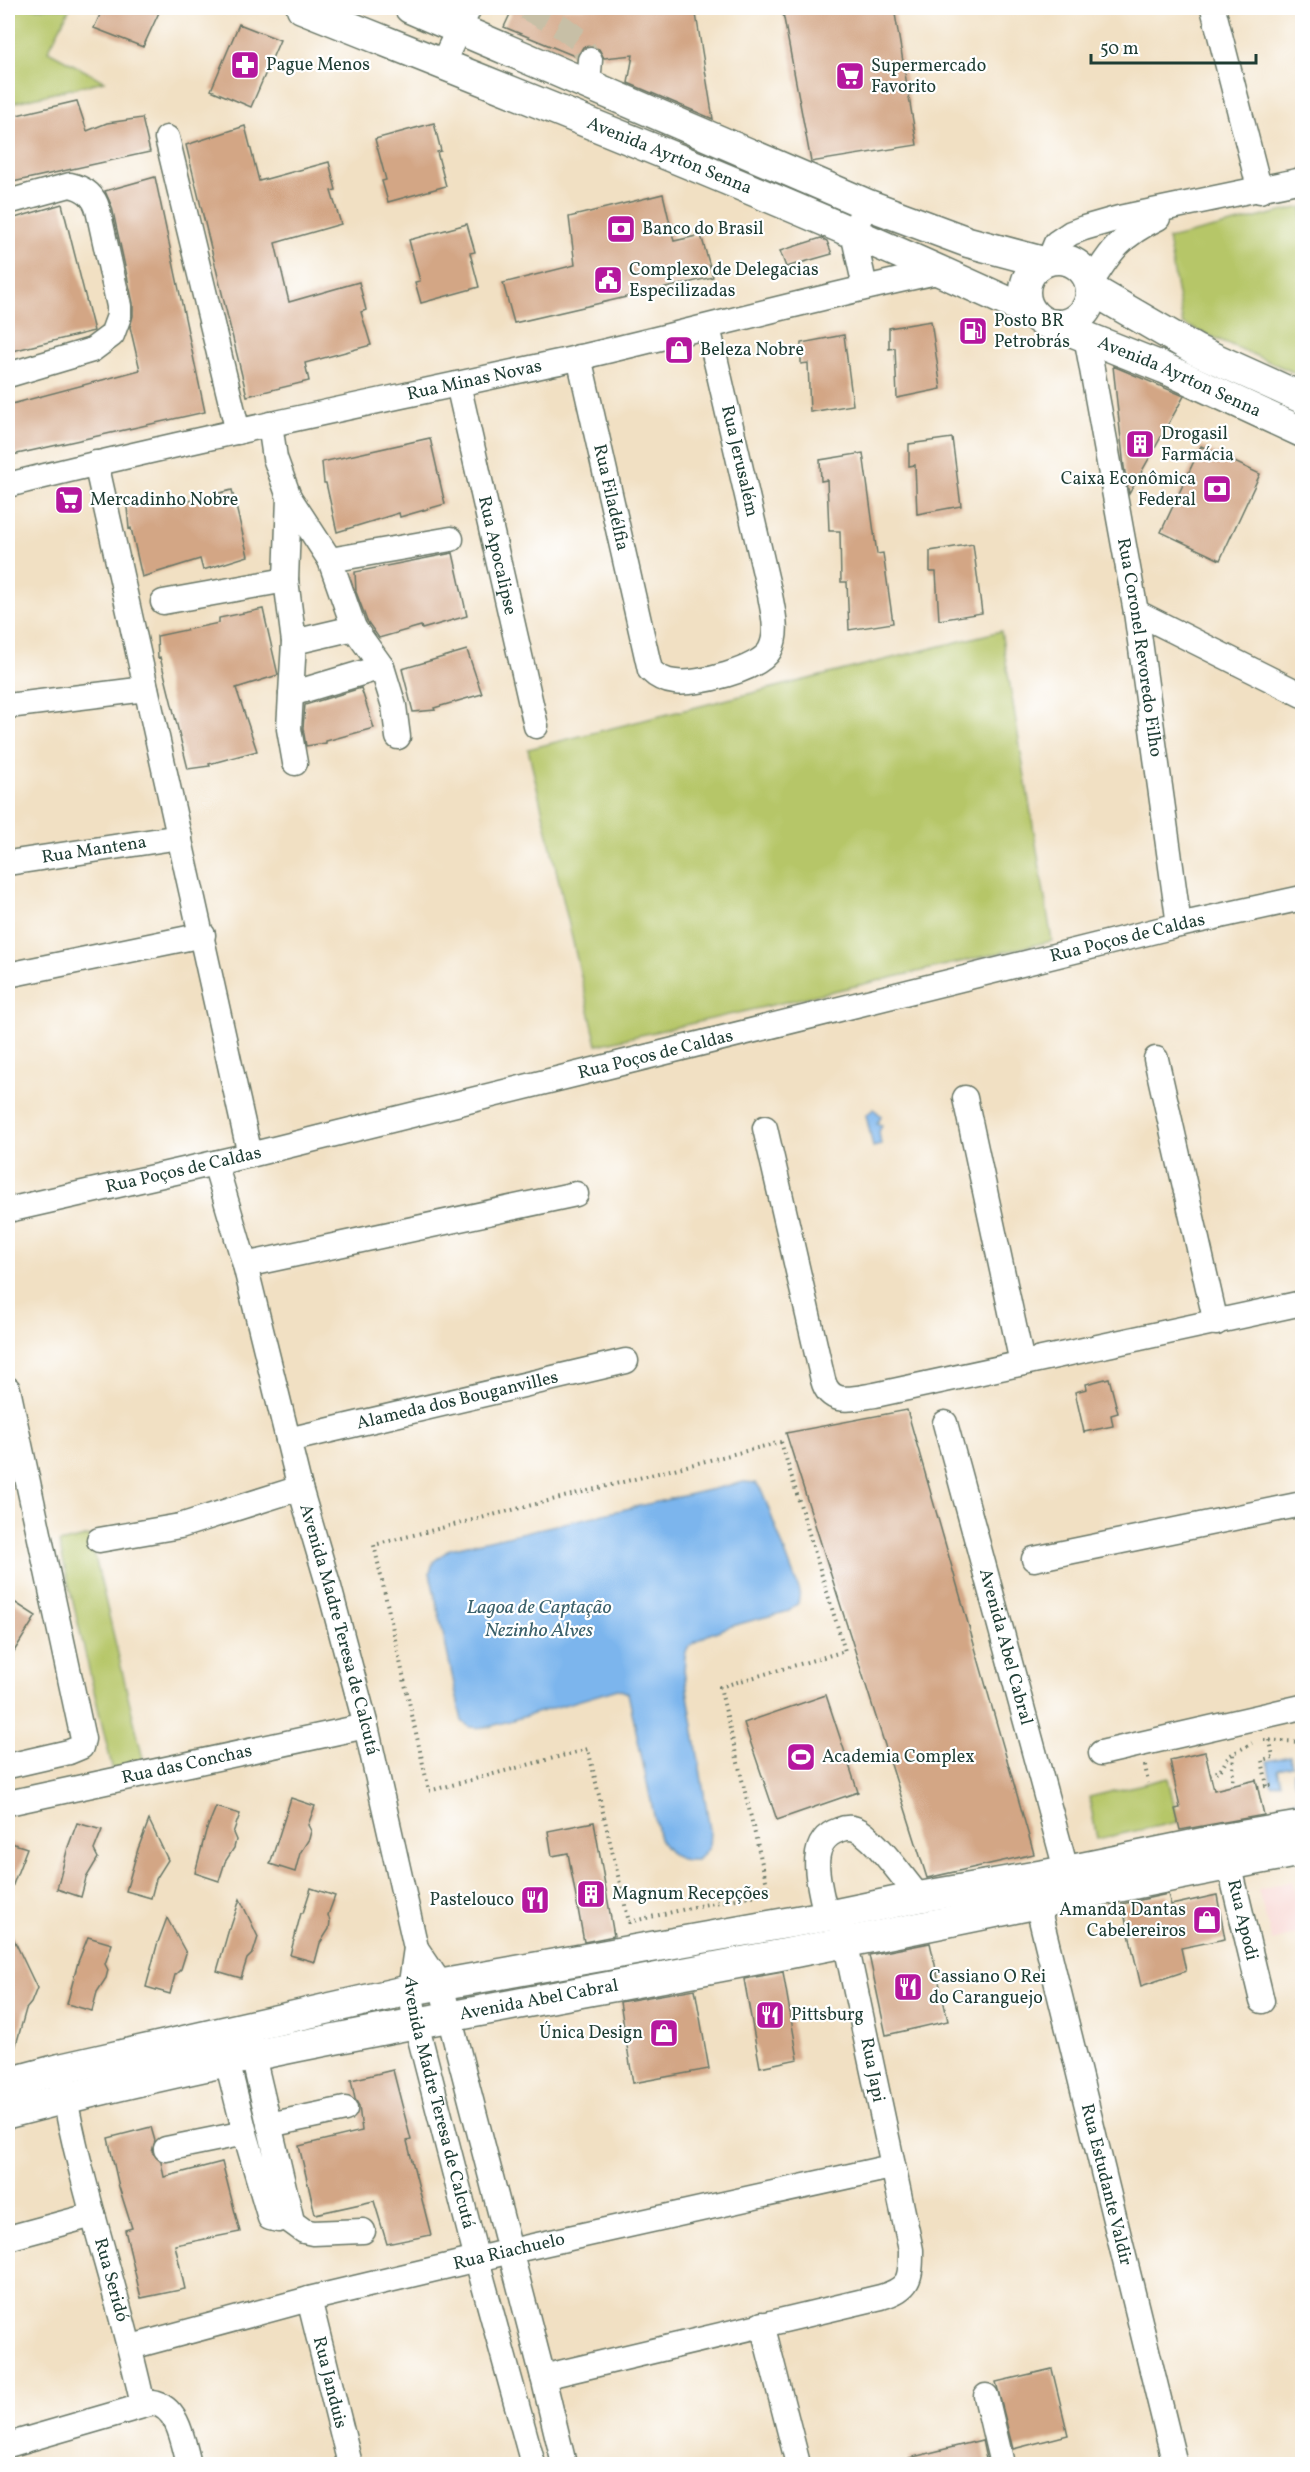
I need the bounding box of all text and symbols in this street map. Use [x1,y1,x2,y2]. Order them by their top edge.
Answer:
scale bar [1091,27,1256,65]
text: 50 m [1100,37,1139,62]
pharmacy icon: Pague Menos [229,49,261,81]
place label: Pague Menos [266,53,370,78]
place label: Supermercado Favorito [871,54,986,100]
supermarket icon: Supermercado Favorito [834,60,866,92]
street label: Avenida Ayrton Senna [583,111,756,201]
bank icon: Banco do Brasil [605,213,637,245]
place label: Banco do Brasil [642,217,764,242]
place label: Complexo de Delegacias Especilizadas [629,258,819,304]
public building icon: Complexo de Delegacias Especilizadas [592,264,624,296]
place label: Posto BR Petrobrás [994,309,1070,355]
fuel station icon: Posto BR Petrobrás [957,315,989,347]
street label: Avenida Ayrton Senna [1094,330,1265,424]
shop icon: Beleza Nobre [663,334,695,366]
place label: Beleza Nobre [700,338,804,363]
street label: Rua Minas Novas [405,354,544,407]
street label: Rua Jerusalém [714,403,764,519]
place label: Drogasil Farmácia [1161,422,1234,468]
building icon: Drogasil Farmácia [1124,428,1156,460]
street label: Rua Filadélfia [587,442,635,553]
place label: Caixa Econômica Federal [1061,467,1196,513]
bank icon: Caixa Econômica Federal [1201,473,1233,505]
supermarket icon: Mercadinho Nobre [53,484,85,516]
place label: Mercadinho Nobre [90,488,238,513]
street label: Rua Apocalipse [471,494,523,618]
street label: Rua Coronel Revoredo Filho [1110,536,1168,758]
street label: Rua Mantena [40,830,148,870]
street label: Rua Poços de Caldas [1047,907,1207,969]
street label: Rua Poços de Caldas [575,1023,736,1086]
street label: Rua Poços de Caldas [103,1140,264,1200]
street label: Alameda dos Bouganvilles [354,1365,561,1436]
street label: Avenida Madre Teresa de Calcutá [293,1501,385,1758]
street label: Avenida Abel Cabral [973,1566,1039,1728]
water label: Lagoa de Captação Nezinho Alves [466,1594,612,1645]
street label: Rua das Conchas [119,1738,254,1791]
sports icon: Academia Complex [785,1741,817,1773]
place label: Academia Complex [822,1745,975,1770]
street label: Rua Apodi [1221,1877,1264,1963]
building icon: Magnum Recepções [575,1878,607,1910]
place label: Magnum Recepções [612,1882,769,1907]
restaurant icon: Pastelouco [519,1884,551,1916]
place label: Pastelouco [429,1888,514,1913]
place label: Amanda Dantas Cabelereiros [1059,1898,1186,1944]
shop icon: Amanda Dantas Cabelereiros [1191,1904,1223,1936]
place label: Cassiano O Rei do Caranguejo [929,1965,1046,2011]
restaurant icon: Cassiano O Rei do Caranguejo [892,1971,924,2003]
street label: Avenida Abel Cabral [458,1973,620,2027]
street label: Avenida Madre Teresa de Calcutá [397,1975,481,2232]
restaurant icon: Pittsburg [754,1999,786,2031]
place label: Pittsburg [791,2003,864,2028]
shop icon: Única Design [648,2017,680,2049]
place label: Única Design [539,2021,643,2046]
street label: Rua Japi [853,2035,891,2105]
street label: Rua Estudante Valdir [1074,2101,1138,2269]
street label: Rua Riachuelo [451,2227,567,2277]
street label: Rua Seridó [87,2235,135,2325]
street label: Rua Janduis [306,2334,353,2431]

